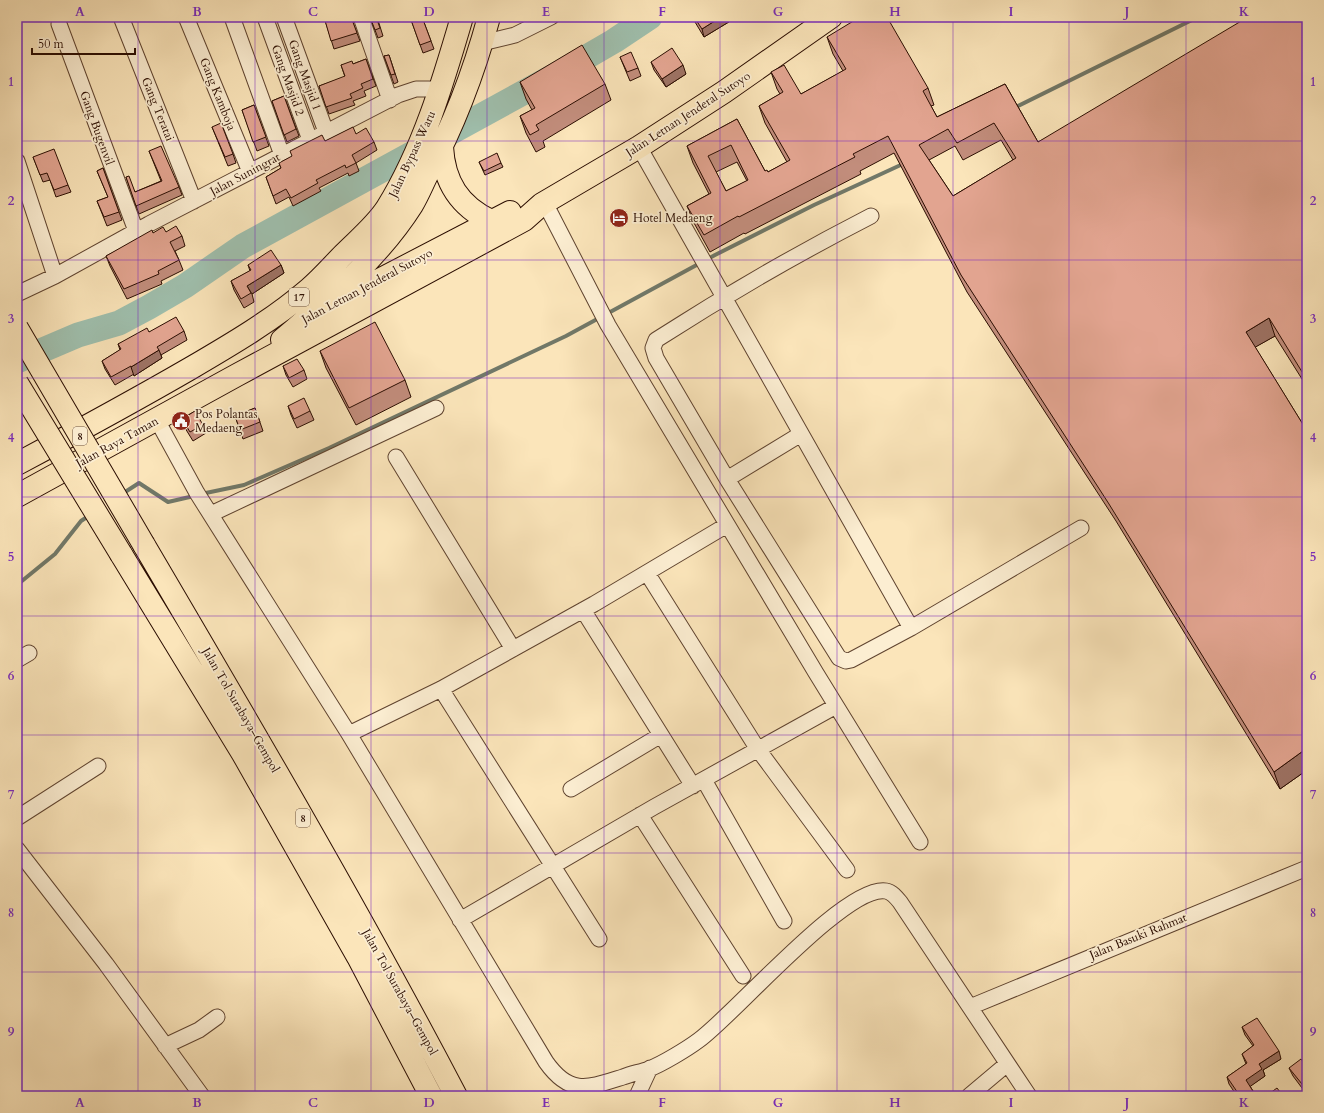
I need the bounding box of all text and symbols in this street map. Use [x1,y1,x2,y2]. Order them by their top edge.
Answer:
text: A [75,3,85,21]
text: B [192,3,202,21]
text: C [308,3,318,21]
text: D [423,3,435,21]
text: E [542,3,550,21]
text: F [658,3,666,21]
text: G [773,3,784,21]
text: H [889,3,901,21]
text: I [1008,3,1014,21]
text: J [1123,3,1130,21]
text: K [1239,3,1250,21]
scale bar [32,30,135,56]
text: 50 m [38,36,65,52]
street label: Gang Masjid 1 [285,37,325,113]
street label: Gang Masjid 2 [268,42,308,118]
street label: Gang Kamboja [196,55,240,134]
street label: Jalan Letnan Jenderal Sutoyo [621,67,754,161]
text: 1 [8,73,14,91]
text: 1 [1310,73,1316,91]
street label: Gang Teratai [138,75,178,144]
street label: Gang Bugenvil [76,89,118,167]
street label: Jalan Bypass Waru [384,108,439,202]
street label: Jalan Suningrat [205,149,283,200]
text: 2 [8,192,15,210]
text: 2 [1310,192,1317,210]
hotel icon: Hotel Medaeng [608,207,630,229]
place label: Hotel Medaeng [633,210,713,226]
street label: Jalan Letnan Jenderal Sutoyo [297,244,436,328]
road number: 17 [289,288,309,306]
text: 3 [8,310,15,328]
text: 3 [1310,310,1317,328]
place label: Pos Polantas Medaeng [195,406,257,436]
public building icon: Pos Polantas Medaeng [170,410,192,432]
street label: Jalan Raya Taman [71,413,161,472]
road number: 8 [73,427,87,445]
text: 4 [8,429,15,447]
text: 4 [1310,429,1317,447]
text: 5 [8,548,14,566]
text: 5 [1310,548,1316,566]
street label: Jalan Tol Surabaya–Gempol [198,643,283,776]
text: 6 [8,667,15,685]
text: 6 [1310,667,1317,685]
text: 7 [8,786,15,804]
text: 7 [1310,786,1317,804]
road number: 8 [296,809,310,827]
text: 8 [8,904,14,922]
text: 8 [1310,904,1316,922]
street label: Jalan Basuki Rahmat [1085,909,1189,964]
street label: Jalan Tol Surabaya–Gempol [358,924,441,1058]
text: 9 [8,1023,15,1041]
text: 9 [1310,1023,1317,1041]
text: A [75,1094,85,1112]
text: B [192,1094,202,1112]
text: C [308,1094,318,1112]
text: D [423,1094,435,1112]
text: E [542,1094,550,1112]
text: F [658,1094,666,1112]
text: G [773,1094,784,1112]
text: H [889,1094,901,1112]
text: I [1008,1094,1014,1112]
text: J [1123,1094,1130,1112]
text: K [1239,1094,1250,1112]

